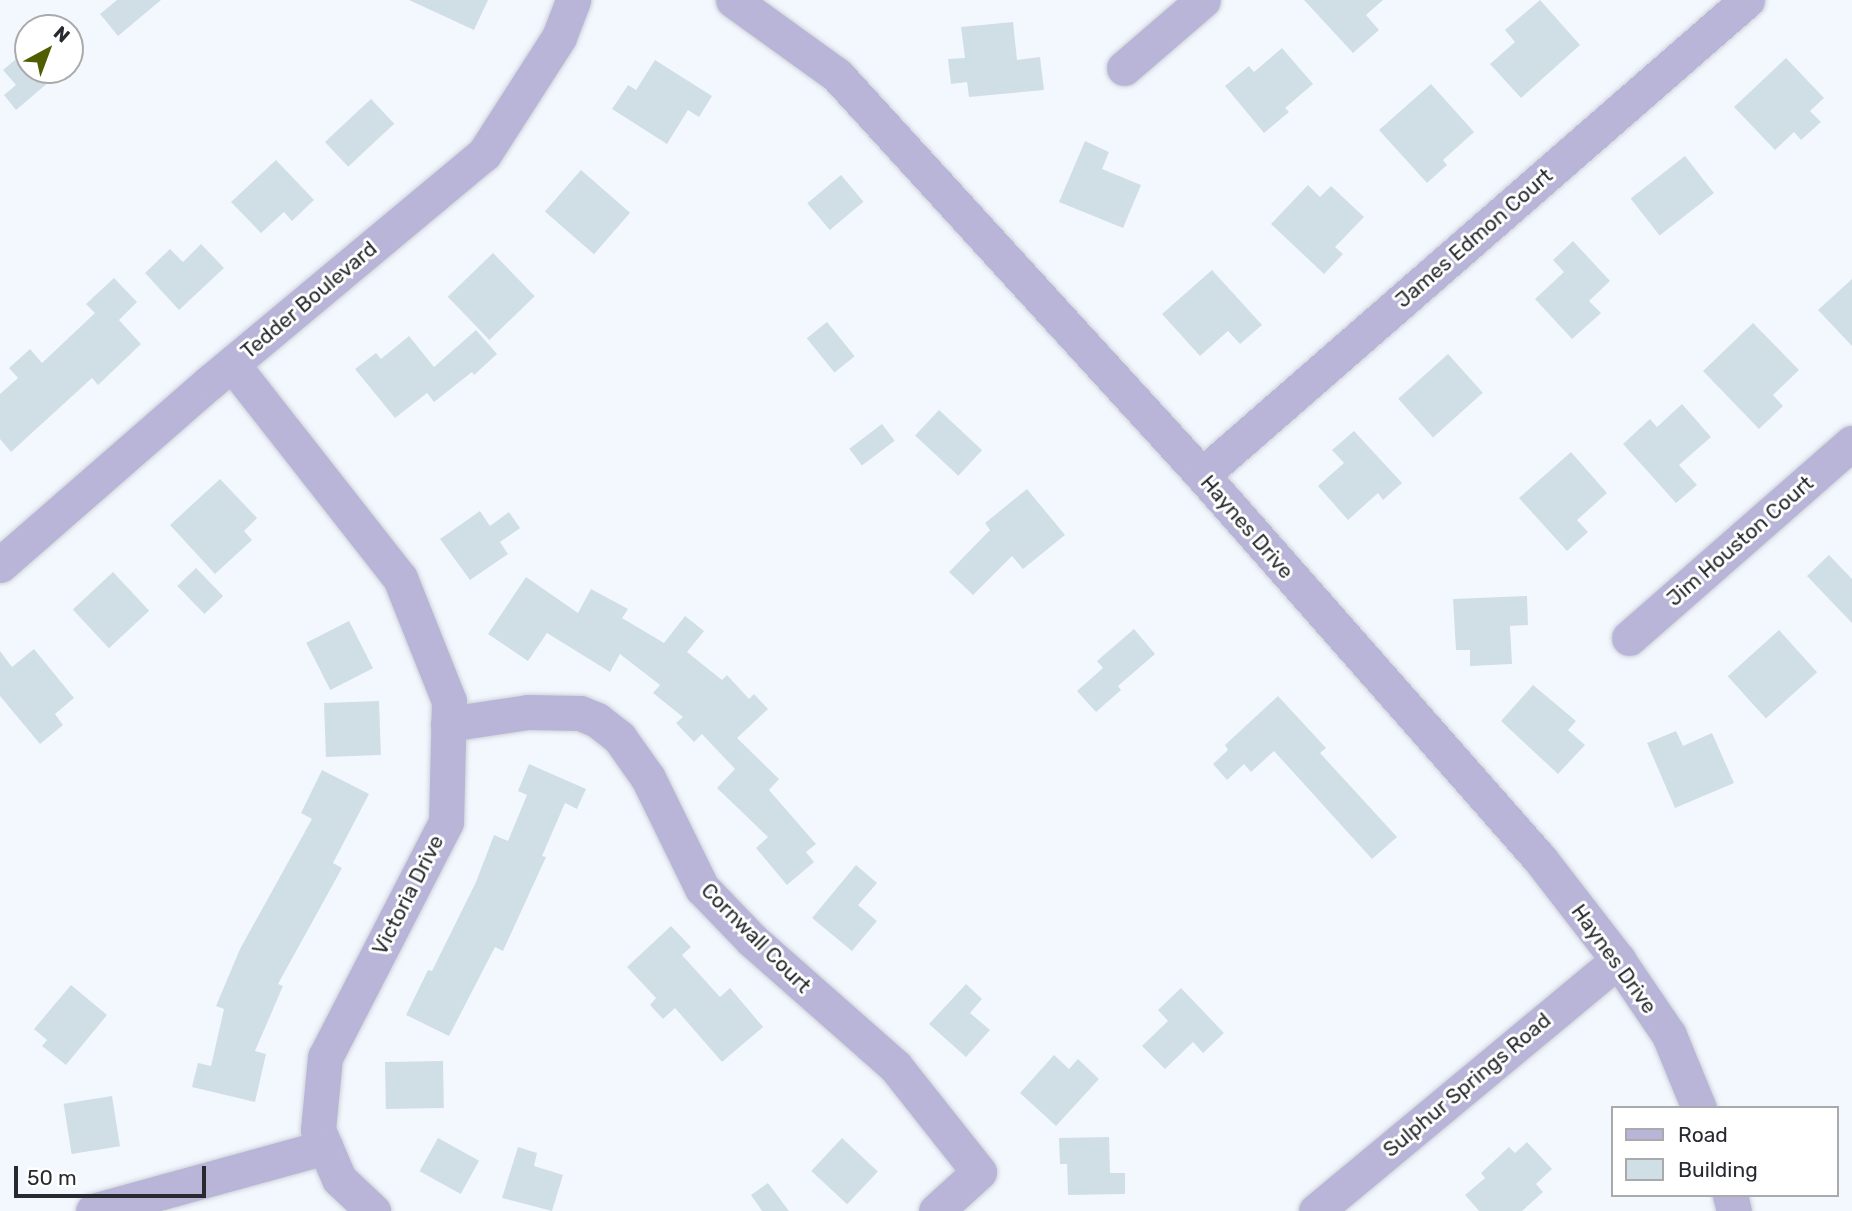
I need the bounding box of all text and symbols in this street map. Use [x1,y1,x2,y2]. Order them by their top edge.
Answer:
north arrow [14,14,84,84]
text: N [49,21,74,47]
street label: James Edmon Court [1390,163,1558,313]
street label: Tedder Boulevard [236,236,382,364]
street label: Haynes Drive [1195,470,1299,584]
street label: Jim Houston Court [1662,471,1818,611]
street label: Victoria Drive [367,831,449,959]
street label: Cornwall Court [696,878,816,998]
street label: Haynes Drive [1566,899,1662,1019]
street label: Sulphur Springs Road [1378,1007,1556,1163]
legend [1610,1106,1838,1197]
text: Road [1678,1122,1728,1147]
scale bar [18,1152,210,1196]
text: Building [1678,1157,1758,1182]
text: 50 m [27,1165,77,1190]

